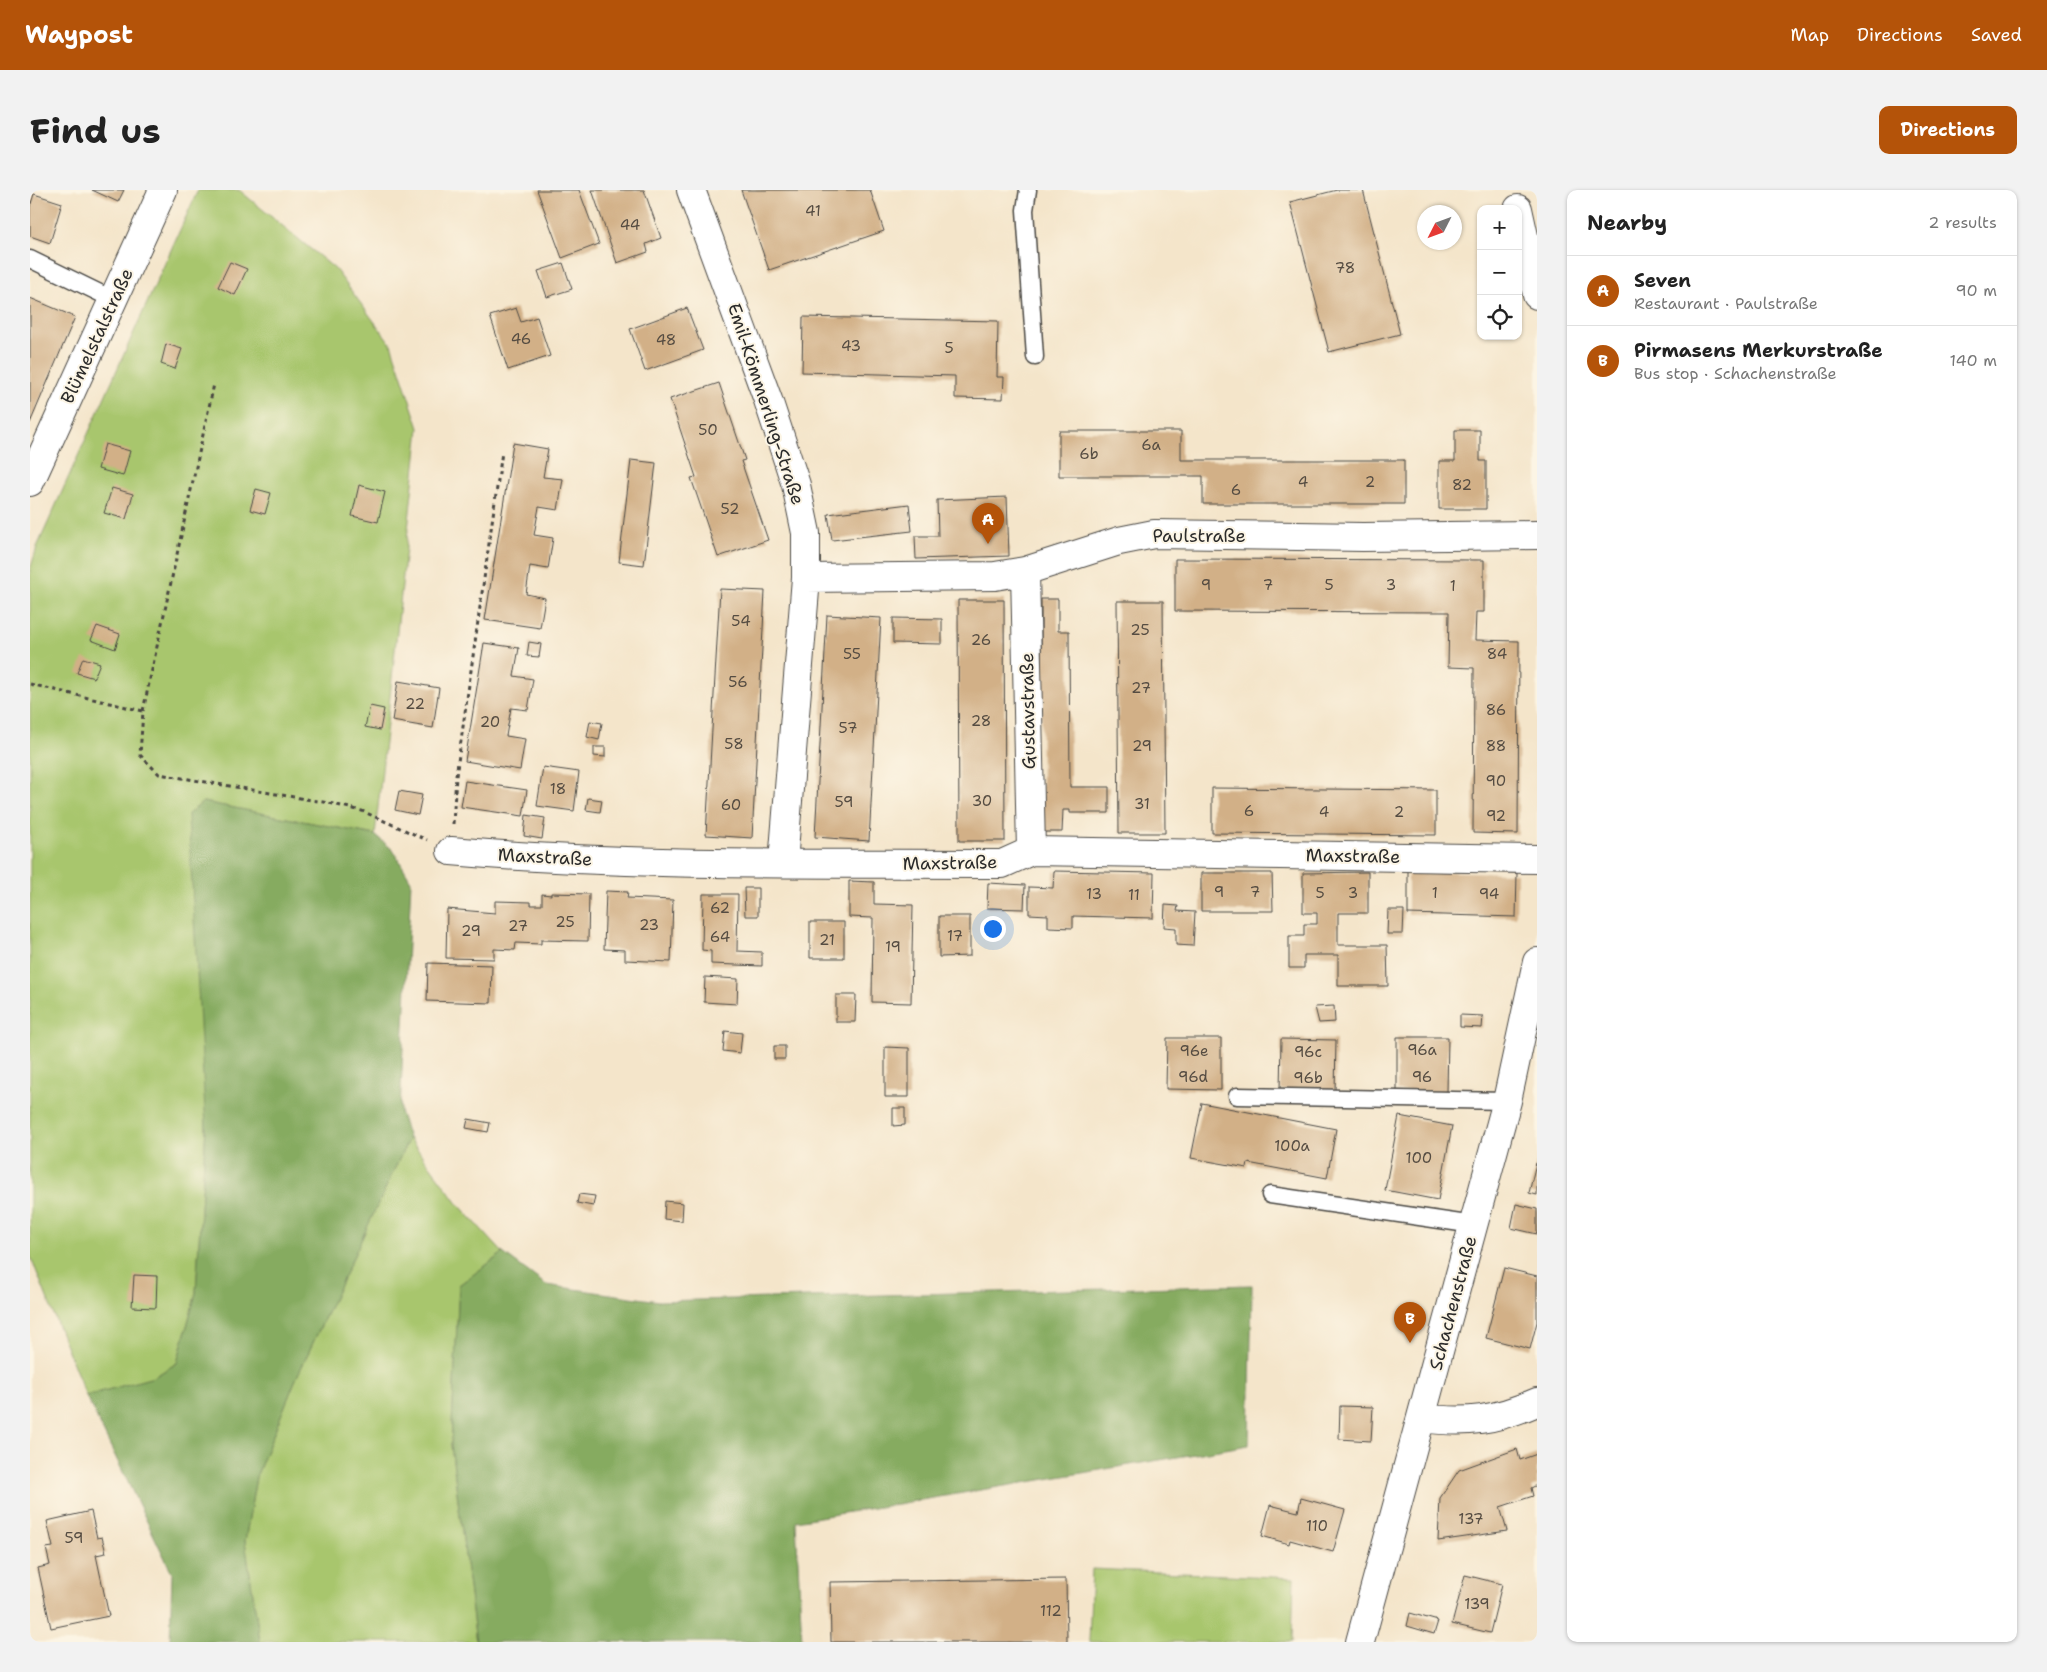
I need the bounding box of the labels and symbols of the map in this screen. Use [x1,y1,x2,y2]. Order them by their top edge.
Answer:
house number: 41 [805,201,821,221]
north arrow [1417,205,1462,250]
house number: 44 [620,215,640,235]
house number: 78 [1335,258,1355,278]
street label: Blümelstalstraße [55,264,139,408]
street label: Emil-Kömmerling-Straße [722,300,810,508]
house number: 46 [511,329,531,349]
house number: 48 [656,330,676,350]
house number: 43 [841,336,861,356]
house number: 5 [944,338,954,358]
house number: 50 [698,420,718,440]
house number: 6a [1141,435,1161,455]
house number: 6b [1079,444,1099,464]
house number: 4 [1298,472,1308,492]
house number: 2 [1365,472,1375,492]
house number: 82 [1452,475,1472,495]
house number: 6 [1231,480,1241,500]
house number: 52 [721,499,739,519]
pin: A [972,503,1004,544]
street label: Paulstraße [1152,524,1246,548]
house number: 9 [1201,575,1211,595]
house number: 7 [1263,575,1273,595]
house number: 5 [1324,575,1334,595]
house number: 3 [1386,575,1396,595]
house number: 1 [1450,576,1456,596]
house number: 54 [731,611,751,631]
house number: 25 [1130,620,1150,640]
house number: 26 [971,630,991,650]
house number: 55 [843,644,861,664]
house number: 84 [1487,644,1507,664]
street label: Gustavstraße [1015,653,1041,769]
house number: 56 [728,672,748,692]
house number: 27 [1131,678,1151,698]
house number: 22 [405,694,425,714]
house number: 86 [1486,700,1506,720]
house number: 28 [971,711,991,731]
house number: 20 [480,712,500,732]
house number: 57 [839,718,857,738]
house number: 58 [724,734,744,754]
house number: 29 [1132,736,1152,756]
house number: 88 [1486,736,1506,756]
house number: 90 [1486,771,1506,791]
house number: 18 [550,779,566,799]
house number: 30 [972,791,992,811]
house number: 59 [835,792,853,812]
house number: 31 [1134,794,1150,814]
house number: 60 [721,795,741,815]
house number: 6 [1244,801,1254,821]
house number: 4 [1319,802,1329,822]
house number: 2 [1394,802,1404,822]
house number: 92 [1486,806,1506,826]
street label: Maxstraße [497,843,593,871]
street label: Maxstraße [1305,843,1401,869]
street label: Maxstraße [902,850,998,876]
house number: 9 [1214,882,1224,902]
house number: 7 [1250,882,1260,902]
house number: 5 [1315,883,1325,903]
house number: 3 [1348,883,1358,903]
house number: 1 [1432,883,1438,903]
house number: 13 [1086,884,1102,904]
house number: 94 [1479,884,1499,904]
house number: 11 [1128,885,1140,905]
house number: 62 [710,898,730,918]
house number: 25 [555,912,575,932]
house number: 23 [639,915,659,935]
house number: 27 [508,916,528,936]
your location [980,916,1006,942]
house number: 29 [461,921,481,941]
house number: 17 [947,926,963,946]
house number: 64 [710,927,730,947]
house number: 21 [819,930,835,950]
house number: 19 [885,937,901,957]
house number: 96a [1407,1040,1438,1060]
house number: 96e [1180,1041,1208,1061]
house number: 96c [1294,1042,1322,1062]
house number: 96d [1178,1067,1208,1087]
house number: 96 [1412,1067,1432,1087]
house number: 96b [1293,1068,1323,1088]
house number: 100a [1274,1136,1311,1156]
house number: 100 [1406,1148,1432,1168]
street label: Schachenstraße [1424,1233,1482,1373]
pin: B [1394,1302,1426,1343]
house number: 137 [1458,1509,1484,1529]
house number: 110 [1306,1516,1328,1536]
house number: 59 [65,1528,83,1548]
house number: 139 [1464,1594,1490,1614]
house number: 112 [1040,1601,1062,1621]

